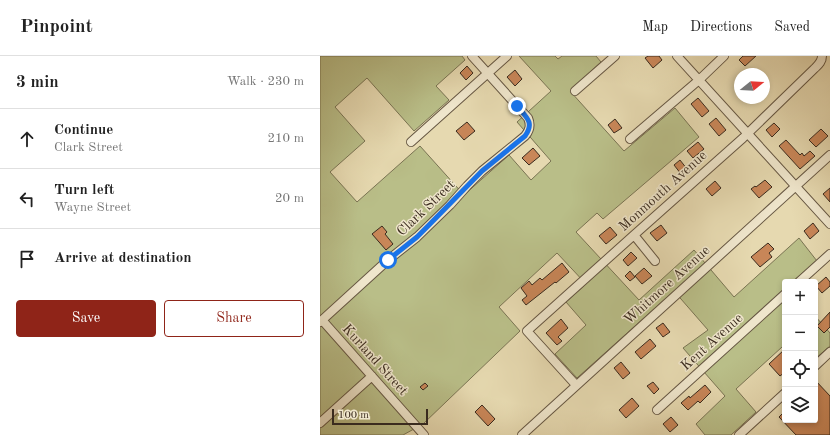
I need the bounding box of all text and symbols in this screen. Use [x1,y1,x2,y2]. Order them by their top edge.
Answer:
text: Pinpoint [20,18,93,37]
text: Map [642,20,668,34]
text: Directions [690,20,752,34]
text: Saved [774,20,810,34]
north arrow [734,68,770,104]
text: 3 min [16,74,59,91]
text: Walk · 230 m [227,75,304,88]
route end [508,97,526,115]
text: Continue [54,123,113,138]
icon: ahead [16,128,38,150]
text: 210 m [267,132,304,145]
text: Clark Street [54,141,123,154]
street label: Monmouth Avenue [616,148,710,234]
street label: Clark Street [394,177,458,239]
text: Turn left [54,183,114,198]
icon: left [16,188,38,210]
text: 20 m [275,192,304,205]
text: Wayne Street [54,201,131,214]
street label: Whitmore Avenue [621,243,713,327]
icon: arrive [16,248,38,270]
text: Arrive at destination [54,251,192,266]
route start [379,251,397,269]
map controls [782,279,818,423]
button: + [782,279,818,315]
button: Save [16,300,156,337]
button: Share [164,300,304,337]
street label: Kent Avenue [678,311,746,373]
button: − [782,315,818,351]
street label: Kurland Street [340,322,411,398]
button: locate [782,351,818,387]
button: layers [782,387,818,423]
scale bar [332,407,428,426]
text: 100 m [338,410,369,421]

